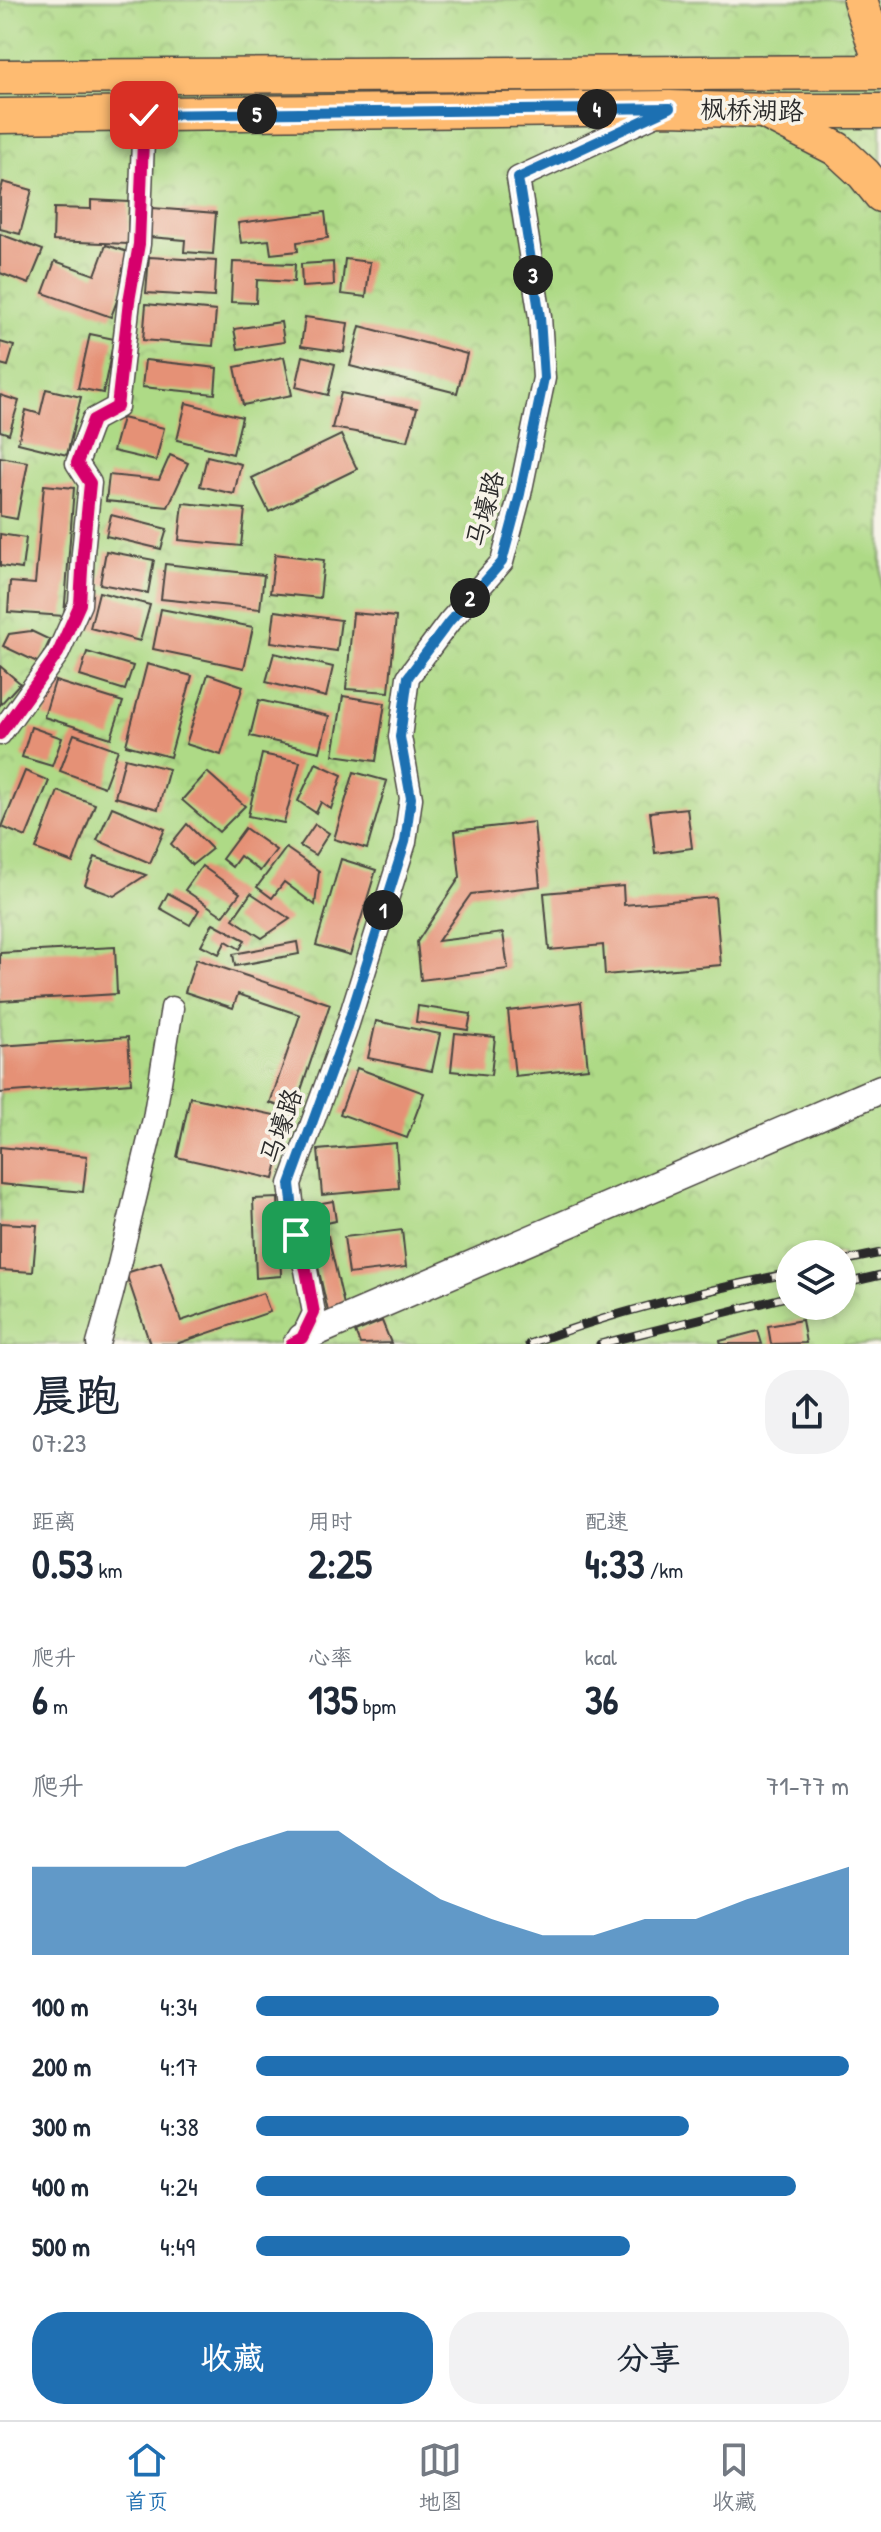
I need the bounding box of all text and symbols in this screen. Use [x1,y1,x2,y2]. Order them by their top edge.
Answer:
pin [110,81,178,149]
pin: 4 [577,89,617,129]
street label: 枫桥湖路 [700,91,804,128]
icon: check [122,93,166,137]
pin: 5 [237,94,277,134]
text: 4 [593,94,601,124]
text: 5 [252,99,262,129]
pin: 3 [513,255,553,295]
text: 3 [528,260,538,290]
street label: 马壕路 [458,467,512,551]
pin: 2 [450,578,490,618]
text: 2 [465,583,475,613]
pin: 1 [363,890,403,930]
text: 1 [379,895,387,925]
street label: 马壕路 [251,1083,310,1168]
pin [262,1201,330,1269]
icon: arrive [274,1213,318,1257]
map controls [776,1240,856,1320]
button: layers [776,1240,856,1320]
text: 晨跑 [32,1365,120,1425]
button: share [765,1370,849,1454]
text: 07:23 [32,1425,86,1460]
text: 距离 [32,1506,76,1536]
text: 用时 [308,1506,352,1536]
text: 配速 [585,1506,629,1536]
text: 0.53 [32,1536,93,1590]
text: 2:25 [308,1536,372,1590]
text: 4:33 [585,1536,645,1590]
text: km [93,1555,122,1585]
text: /km [645,1555,683,1585]
text: 爬升 [32,1642,76,1672]
text: 心率 [308,1642,352,1672]
text: kcal [585,1642,617,1672]
text: 6 [32,1672,48,1726]
text: 135 [308,1672,358,1726]
text: 36 [585,1672,619,1726]
text: m [48,1691,68,1721]
text: bpm [358,1691,396,1721]
text: 爬升 [32,1768,84,1803]
text: 71–77 m [766,1768,849,1803]
text: 100 m [32,1989,88,2024]
text: 4:34 [160,1989,197,2024]
text: 200 m [32,2049,91,2084]
text: 4:17 [160,2049,198,2084]
text: 300 m [32,2109,91,2144]
text: 4:38 [160,2109,199,2144]
text: 400 m [32,2169,89,2204]
text: 4:24 [160,2169,198,2204]
text: 500 m [32,2229,90,2264]
text: 4:49 [160,2229,195,2264]
button: 收藏 [32,2312,433,2404]
button: 分享 [449,2312,849,2404]
tab: 首页 [125,2438,169,2516]
tab: 地图 [418,2438,462,2516]
tab: 收藏 [712,2438,756,2516]

